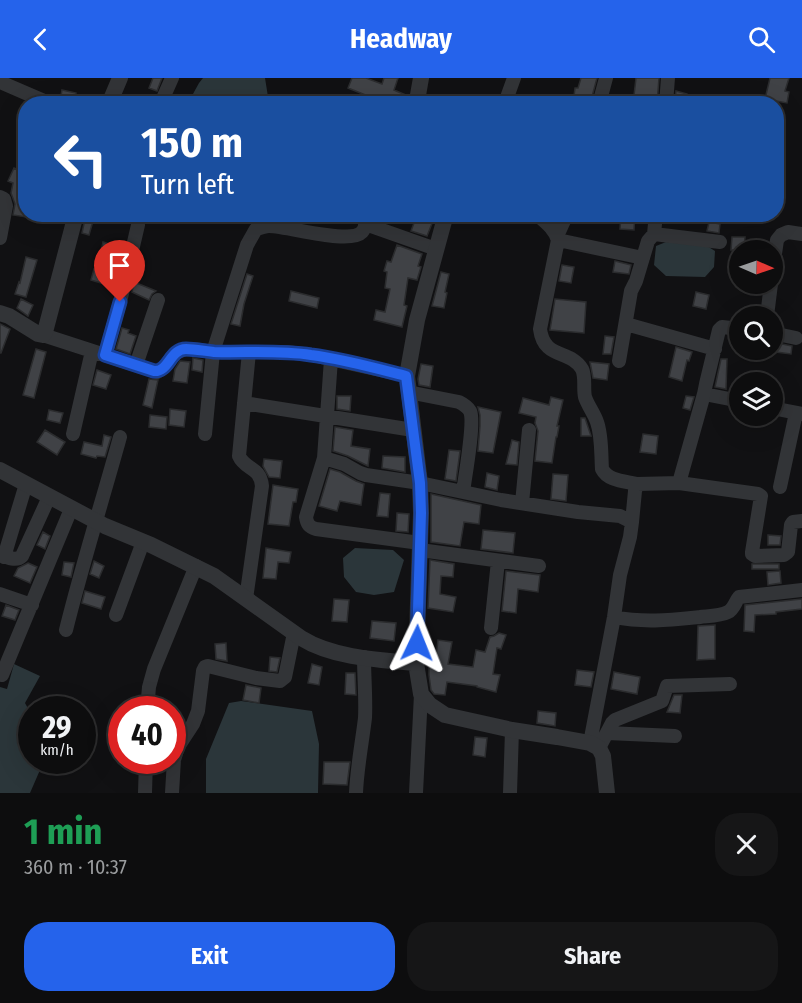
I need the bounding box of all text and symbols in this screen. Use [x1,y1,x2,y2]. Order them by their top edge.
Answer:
icon: back [24,23,57,56]
text: Headway [350,23,452,55]
icon: search [745,23,778,56]
text: 150 m [141,118,243,168]
icon: left [42,120,120,198]
text: Turn left [141,169,234,201]
pin [94,240,145,302]
north arrow [729,240,783,294]
map controls [729,240,783,426]
icon: arrive [103,249,136,282]
button: search [729,306,783,360]
button: layers [729,372,783,426]
position arrow [385,611,449,675]
speed limit sign: 40 [108,696,186,774]
text: 29 [42,710,72,746]
text: km/h [40,741,74,759]
text: 1 min [24,810,102,854]
button: close [715,813,778,876]
text: 360 m · 10:37 [24,855,127,879]
button: Exit [24,922,395,991]
button: Share [407,922,778,991]

